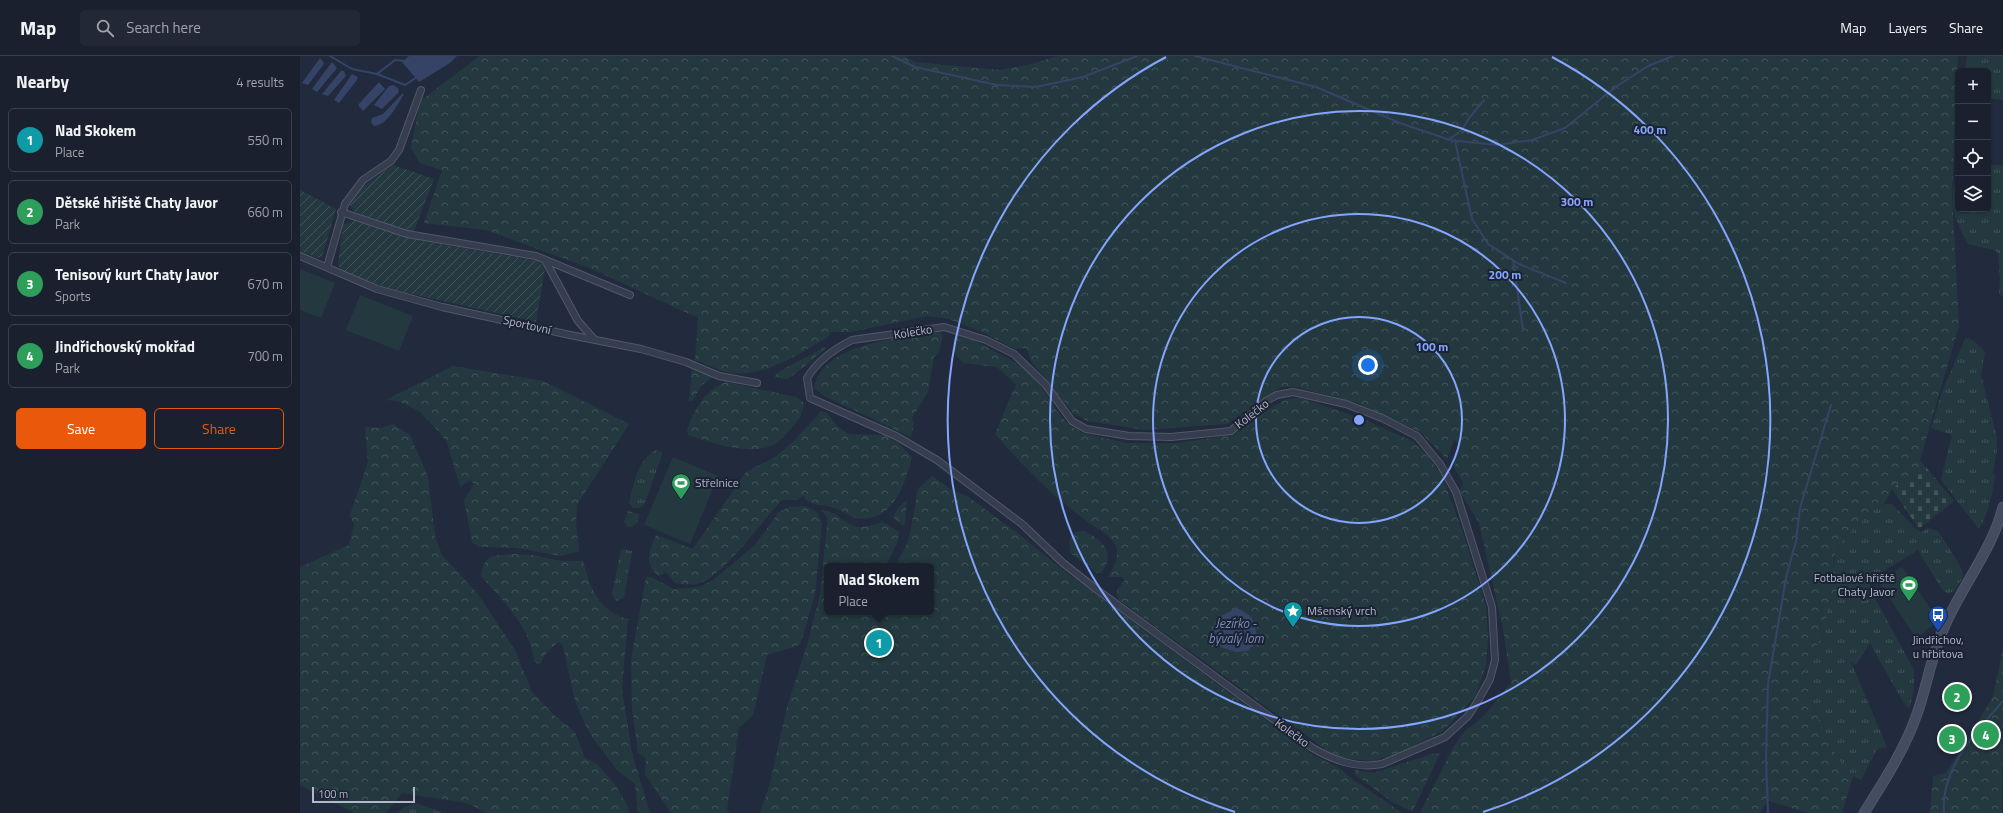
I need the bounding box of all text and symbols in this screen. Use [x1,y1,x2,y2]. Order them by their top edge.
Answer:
search box [80,10,360,46]
text: Map [20,13,56,42]
text: Search here [126,16,201,39]
icon: search [94,17,116,39]
text: Map [1840,17,1866,38]
text: Layers [1888,17,1927,38]
text: Share [1949,17,1983,38]
map controls [1955,68,1991,212]
button: + [1955,68,1991,104]
text: Nearby [16,69,69,95]
text: 4 results [236,72,284,92]
button: − [1955,104,1991,140]
text: Nad Skokem [55,119,136,142]
text: 400 m [1634,120,1666,139]
text: 1 [26,130,34,150]
text: 550 m [247,130,283,150]
button: locate [1955,140,1991,176]
text: Place [55,142,84,162]
button: layers [1955,176,1991,212]
text: Dětské hřiště Chaty Javor [55,191,218,214]
text: 300 m [1561,192,1593,211]
text: 2 [26,202,34,222]
text: 660 m [247,202,283,222]
text: Park [55,214,80,234]
text: Tenisový kurt Chaty Javor [55,263,219,286]
text: 200 m [1489,265,1521,284]
text: 3 [26,274,34,294]
text: 670 m [247,274,283,294]
text: Sports [55,286,91,306]
street label: Sportovní [501,310,554,340]
street label: Kolečko [892,319,934,344]
text: Jindřichovský mokřad [55,335,195,358]
text: 100 m [1416,337,1448,356]
text: 4 [26,346,34,366]
text: 700 m [247,346,283,366]
your location [1358,355,1378,375]
text: Park [55,358,80,378]
street label: Kolečko [1230,394,1273,433]
button: Save [16,408,146,449]
button: Share [154,408,284,449]
centre of rings [1352,413,1366,427]
sports icon: Střelnice [670,472,692,500]
place label: Střelnice [695,473,739,492]
popup [824,563,934,615]
text: Nad Skokem [838,568,920,591]
place label: Fotbalové hřiště Chaty Javor [1814,568,1895,601]
sports icon: Fotbalové hřiště Chaty Javor [1898,574,1920,602]
text: Place [838,591,868,611]
place icon: Mšenský vrch [1282,600,1304,628]
place label: Mšenský vrch [1307,601,1376,620]
bus stop icon: Jindřichov, u hřbitova [1927,604,1949,632]
water label: Jezírko - bývalý lom [1208,613,1265,648]
pin: 1 [866,628,892,658]
place label: Jindřichov, u hřbitova [1912,630,1964,663]
pin: 2 [1944,682,1970,712]
street label: Kolečko [1271,713,1314,752]
pin: 4 [1973,720,1999,750]
pin: 3 [1939,724,1965,754]
scale bar [312,785,415,804]
text: 100 m [318,786,348,802]

